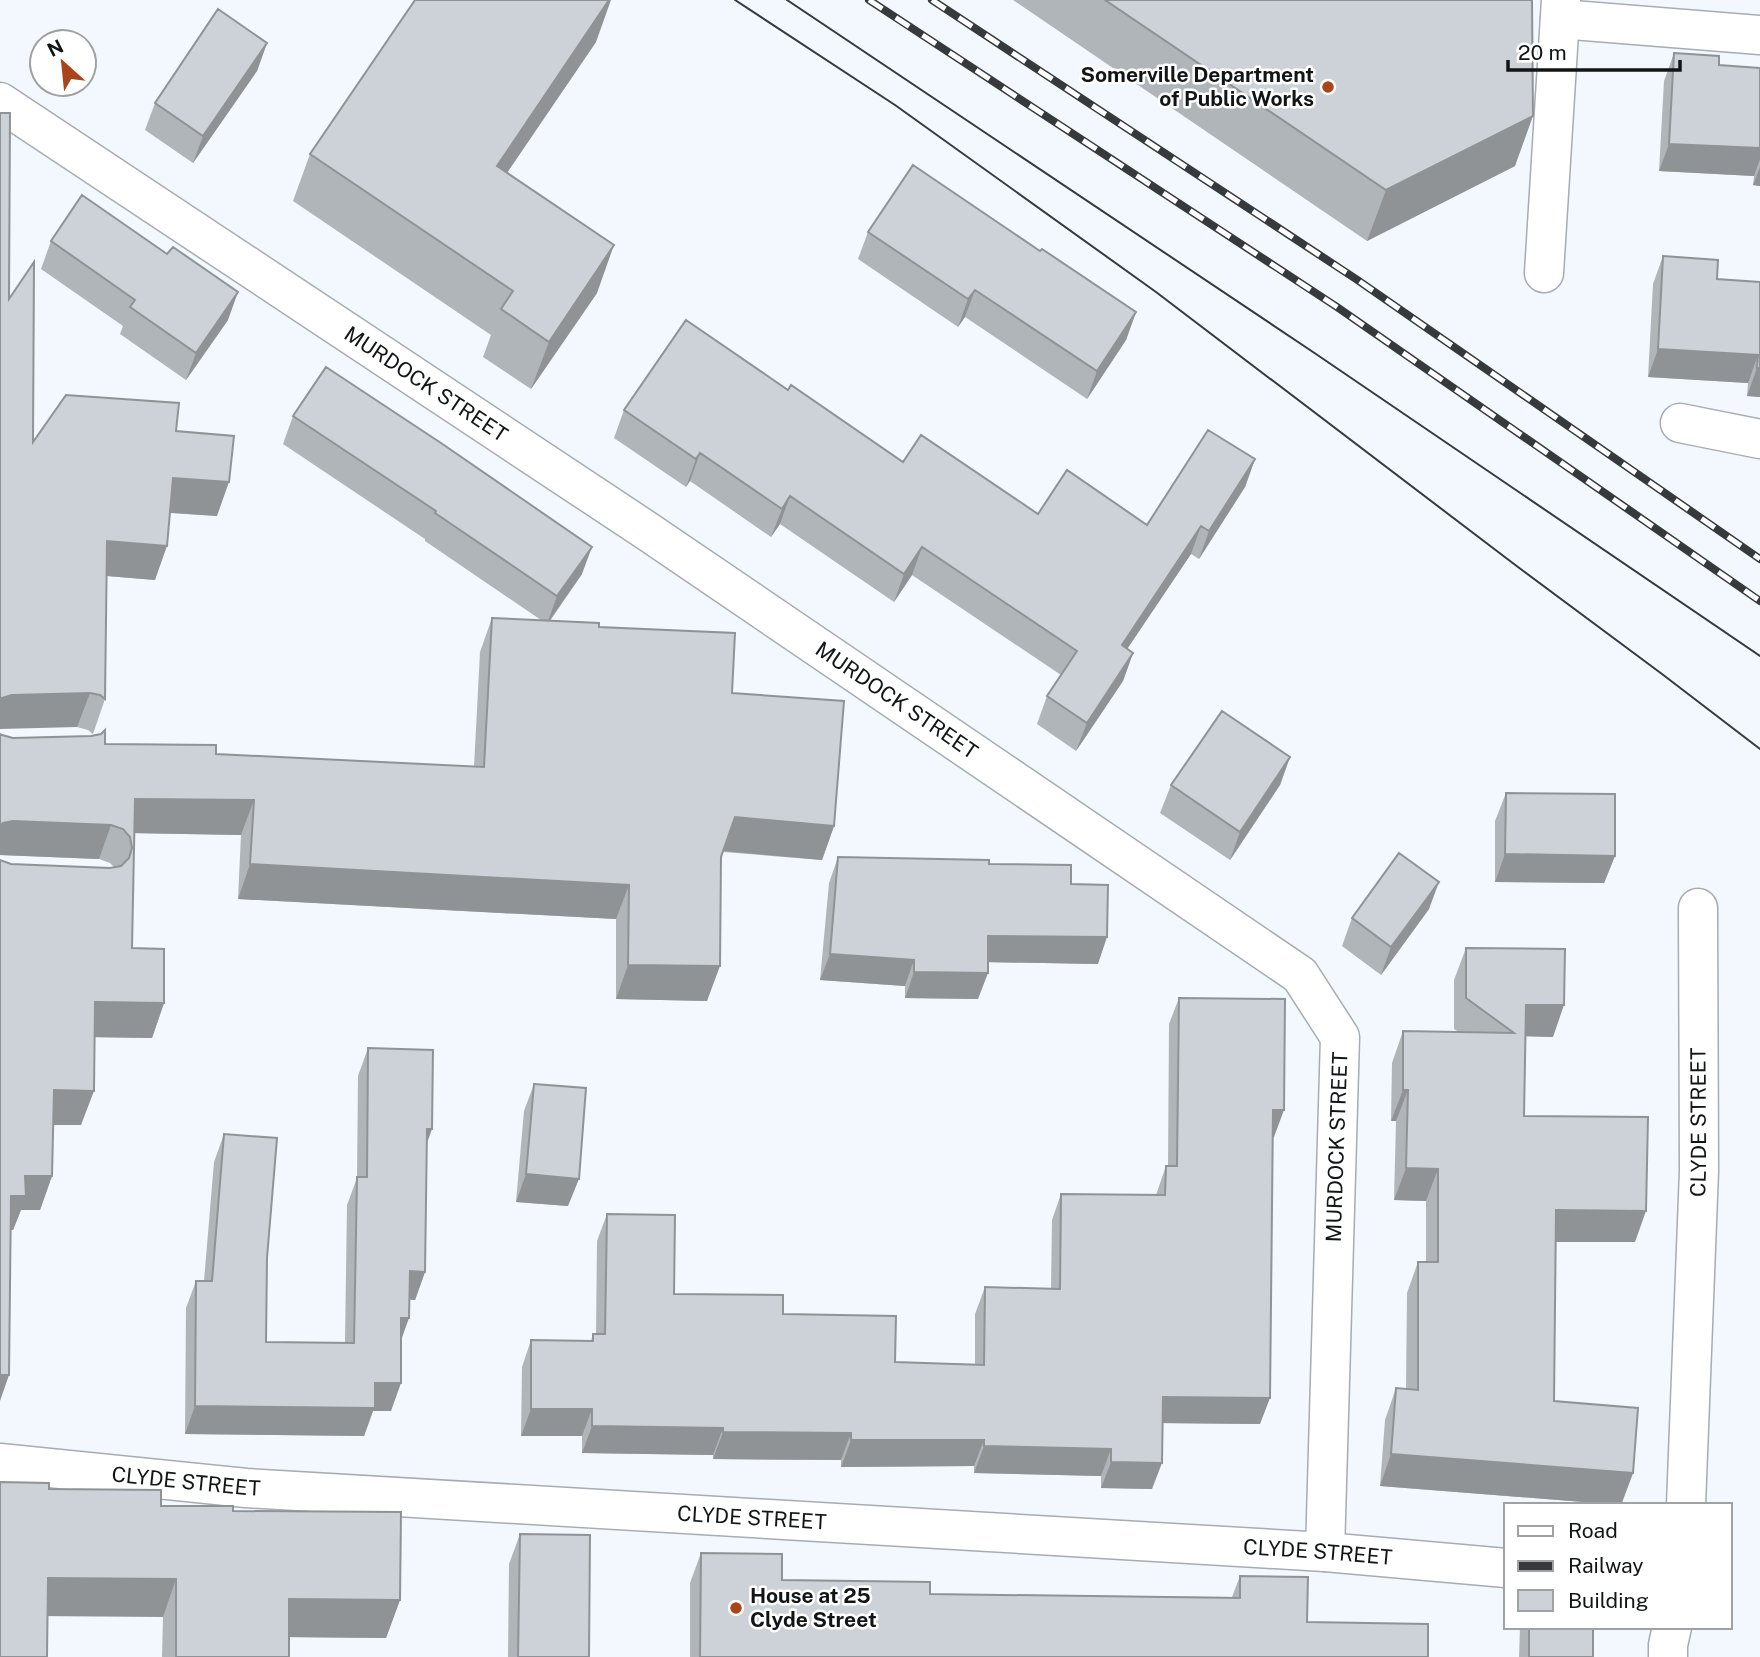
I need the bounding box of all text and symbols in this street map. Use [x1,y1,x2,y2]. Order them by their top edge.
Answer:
north arrow [28,28,98,98]
scale bar [1508,28,1680,72]
text: N [44,35,67,61]
text: 20 m [1518,40,1567,65]
place label: Somerville Department of Public Works [1081,62,1314,111]
marker: Somerville Department of Public Works [1320,79,1336,95]
street label: MURDOCK STREET [340,321,513,447]
street label: MURDOCK STREET [811,636,983,764]
street label: CLYDE STREET [1685,1047,1711,1198]
street label: MURDOCK STREET [1321,1051,1352,1243]
street label: CLYDE STREET [110,1461,261,1501]
street label: CLYDE STREET [676,1501,827,1534]
legend [1504,1503,1732,1629]
text: Road [1568,1518,1618,1543]
street label: CLYDE STREET [1242,1534,1394,1570]
text: Railway [1568,1553,1644,1578]
place label: House at 25 Clyde Street [750,1583,877,1632]
text: Building [1568,1588,1649,1613]
marker: House at 25 Clyde Street [728,1600,744,1616]

